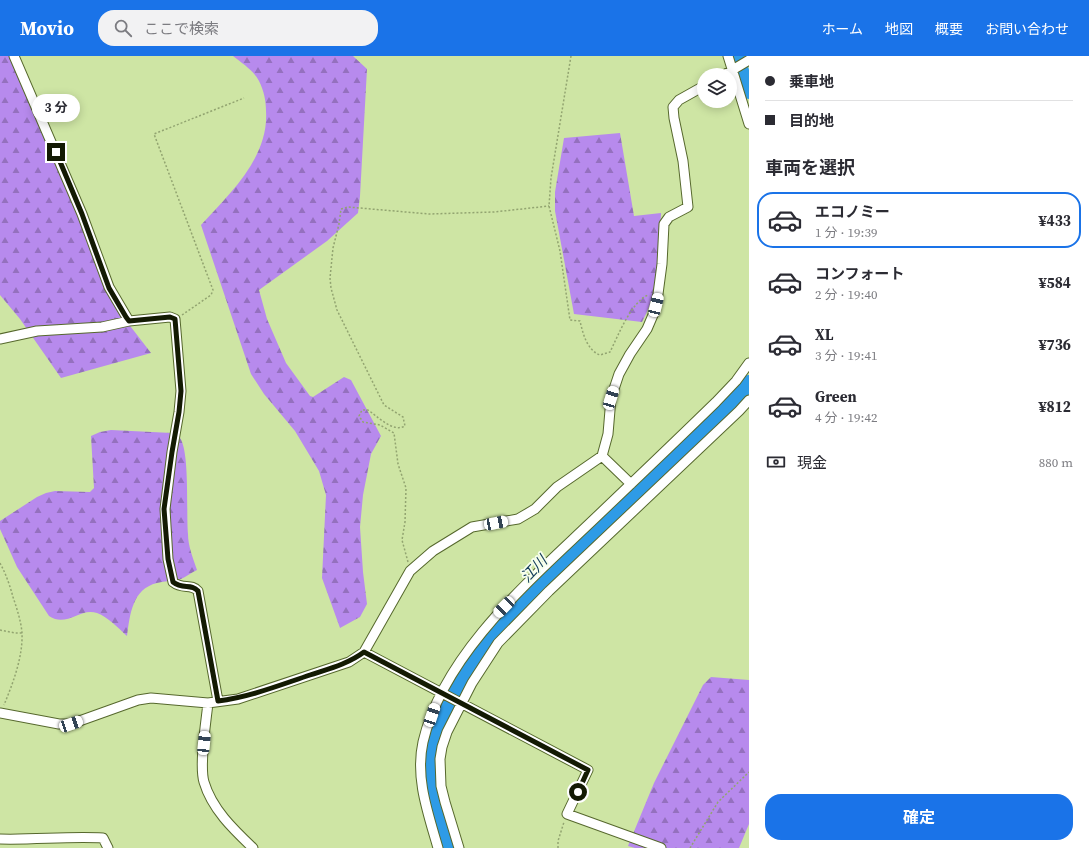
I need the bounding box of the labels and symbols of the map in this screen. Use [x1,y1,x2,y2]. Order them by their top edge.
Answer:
callout: 3 分 [32,94,80,122]
route end [47,143,65,161]
car [647,292,665,318]
car [602,385,620,411]
car [483,515,509,531]
water label: 江川 [516,549,553,587]
car [491,594,517,620]
car [422,702,442,728]
car [58,714,84,734]
car [197,730,211,756]
route start [569,783,587,801]

